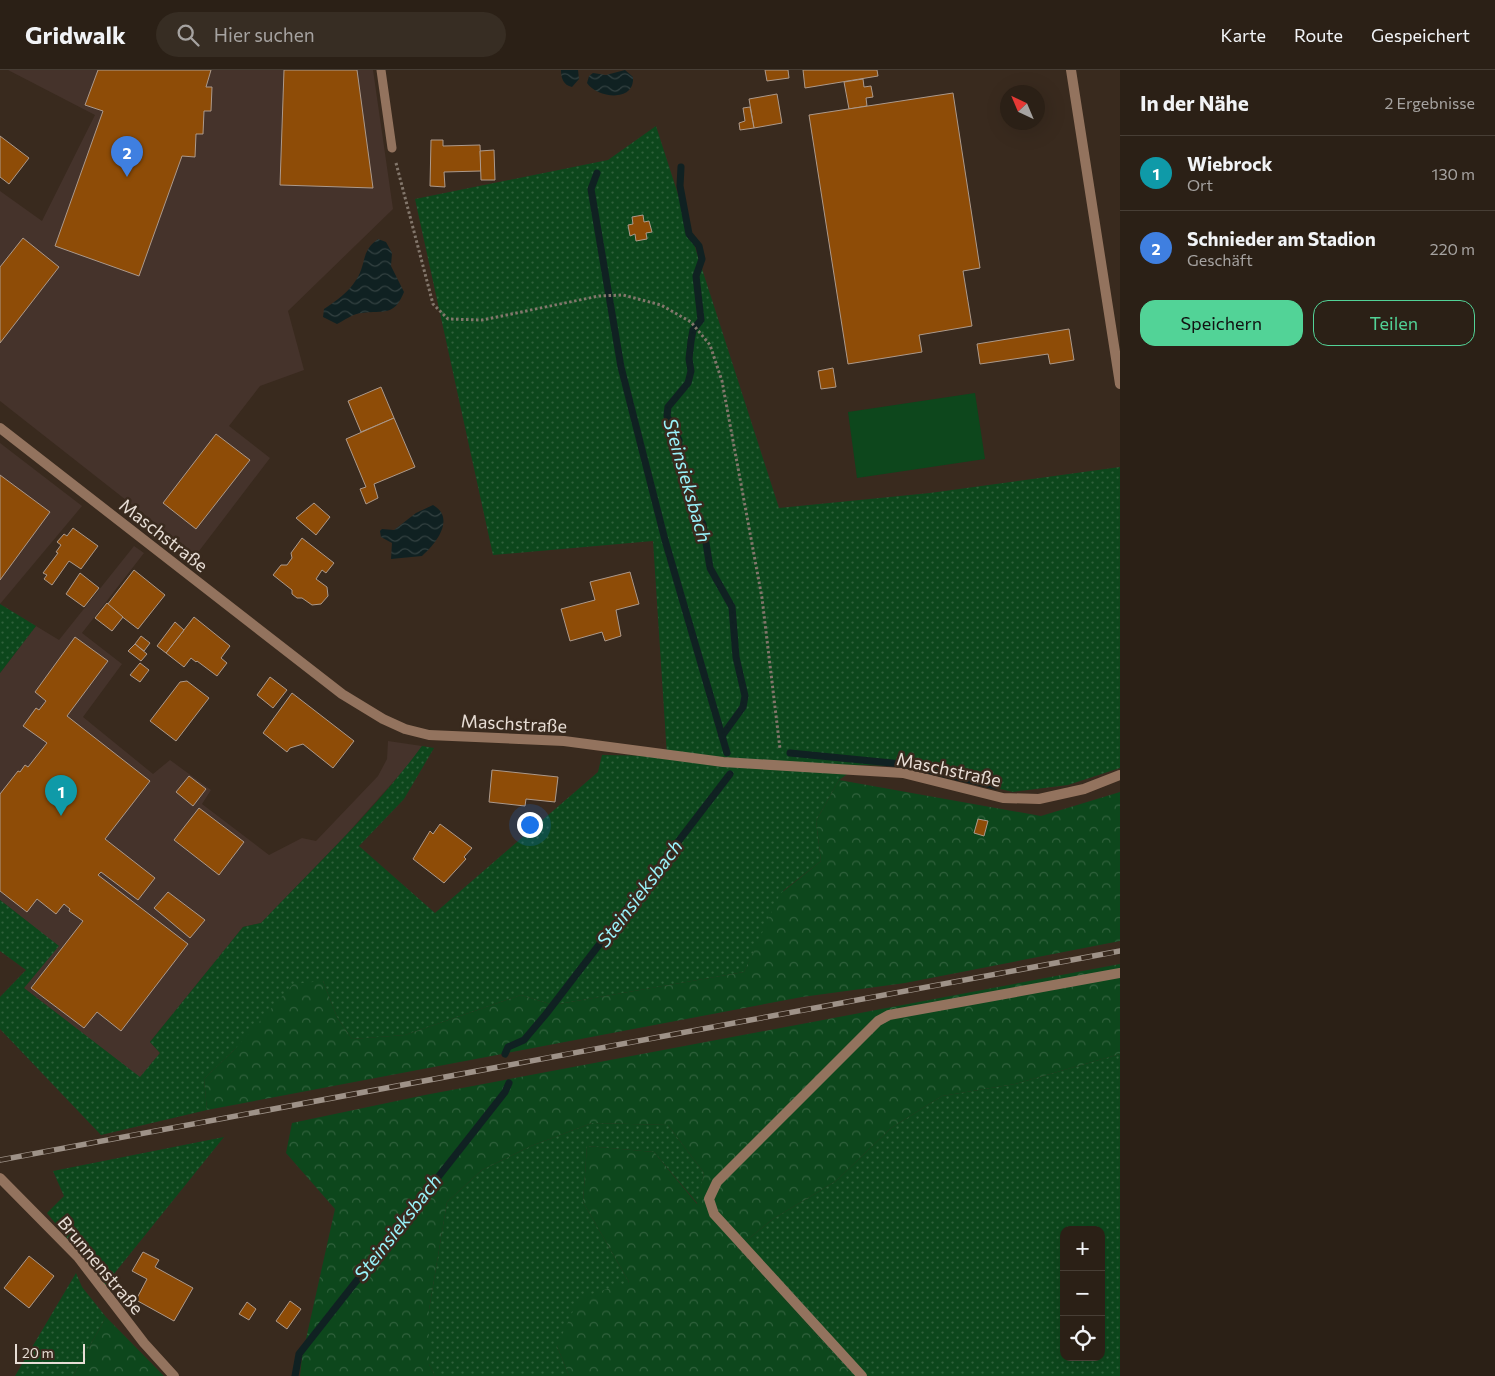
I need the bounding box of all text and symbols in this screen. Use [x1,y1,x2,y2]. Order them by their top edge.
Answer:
search box [156,12,506,57]
text: Gridwalk [25,20,126,49]
icon: search [174,21,202,49]
text: Hier suchen [214,23,315,46]
text: Karte [1221,24,1266,46]
text: Route [1294,24,1343,46]
text: Gespeichert [1371,24,1470,46]
north arrow [1000,85,1045,130]
text: In der Nähe [1140,90,1249,115]
text: 2 Ergebnisse [1385,93,1475,112]
pin: 2 [111,136,143,177]
text: Wiebrock [1187,152,1272,175]
text: 1 [1152,164,1160,183]
text: 130 m [1432,164,1475,183]
text: Ort [1187,175,1213,194]
text: Schnieder am Stadion [1187,227,1376,250]
text: 2 [1151,239,1161,258]
text: 220 m [1430,239,1475,258]
text: Geschäft [1187,250,1253,269]
button: Speichern [1140,300,1303,346]
button: Teilen [1313,300,1475,346]
water label: Steinsieksbach [659,415,717,545]
street label: Maschstraße [115,494,213,576]
street label: Maschstraße [460,709,568,737]
street label: Maschstraße [895,747,1003,791]
pin: 1 [45,775,77,816]
your location [517,812,543,838]
water label: Steinsieksbach [591,835,687,951]
water label: Steinsieksbach [348,1169,446,1285]
street label: Brunnenstraße [53,1211,149,1319]
map controls [1060,1226,1105,1361]
button: + [1060,1226,1105,1271]
button: − [1060,1271,1105,1316]
button: locate [1060,1316,1105,1361]
scale bar [15,1341,85,1364]
text: 20 m [22,1344,54,1361]

